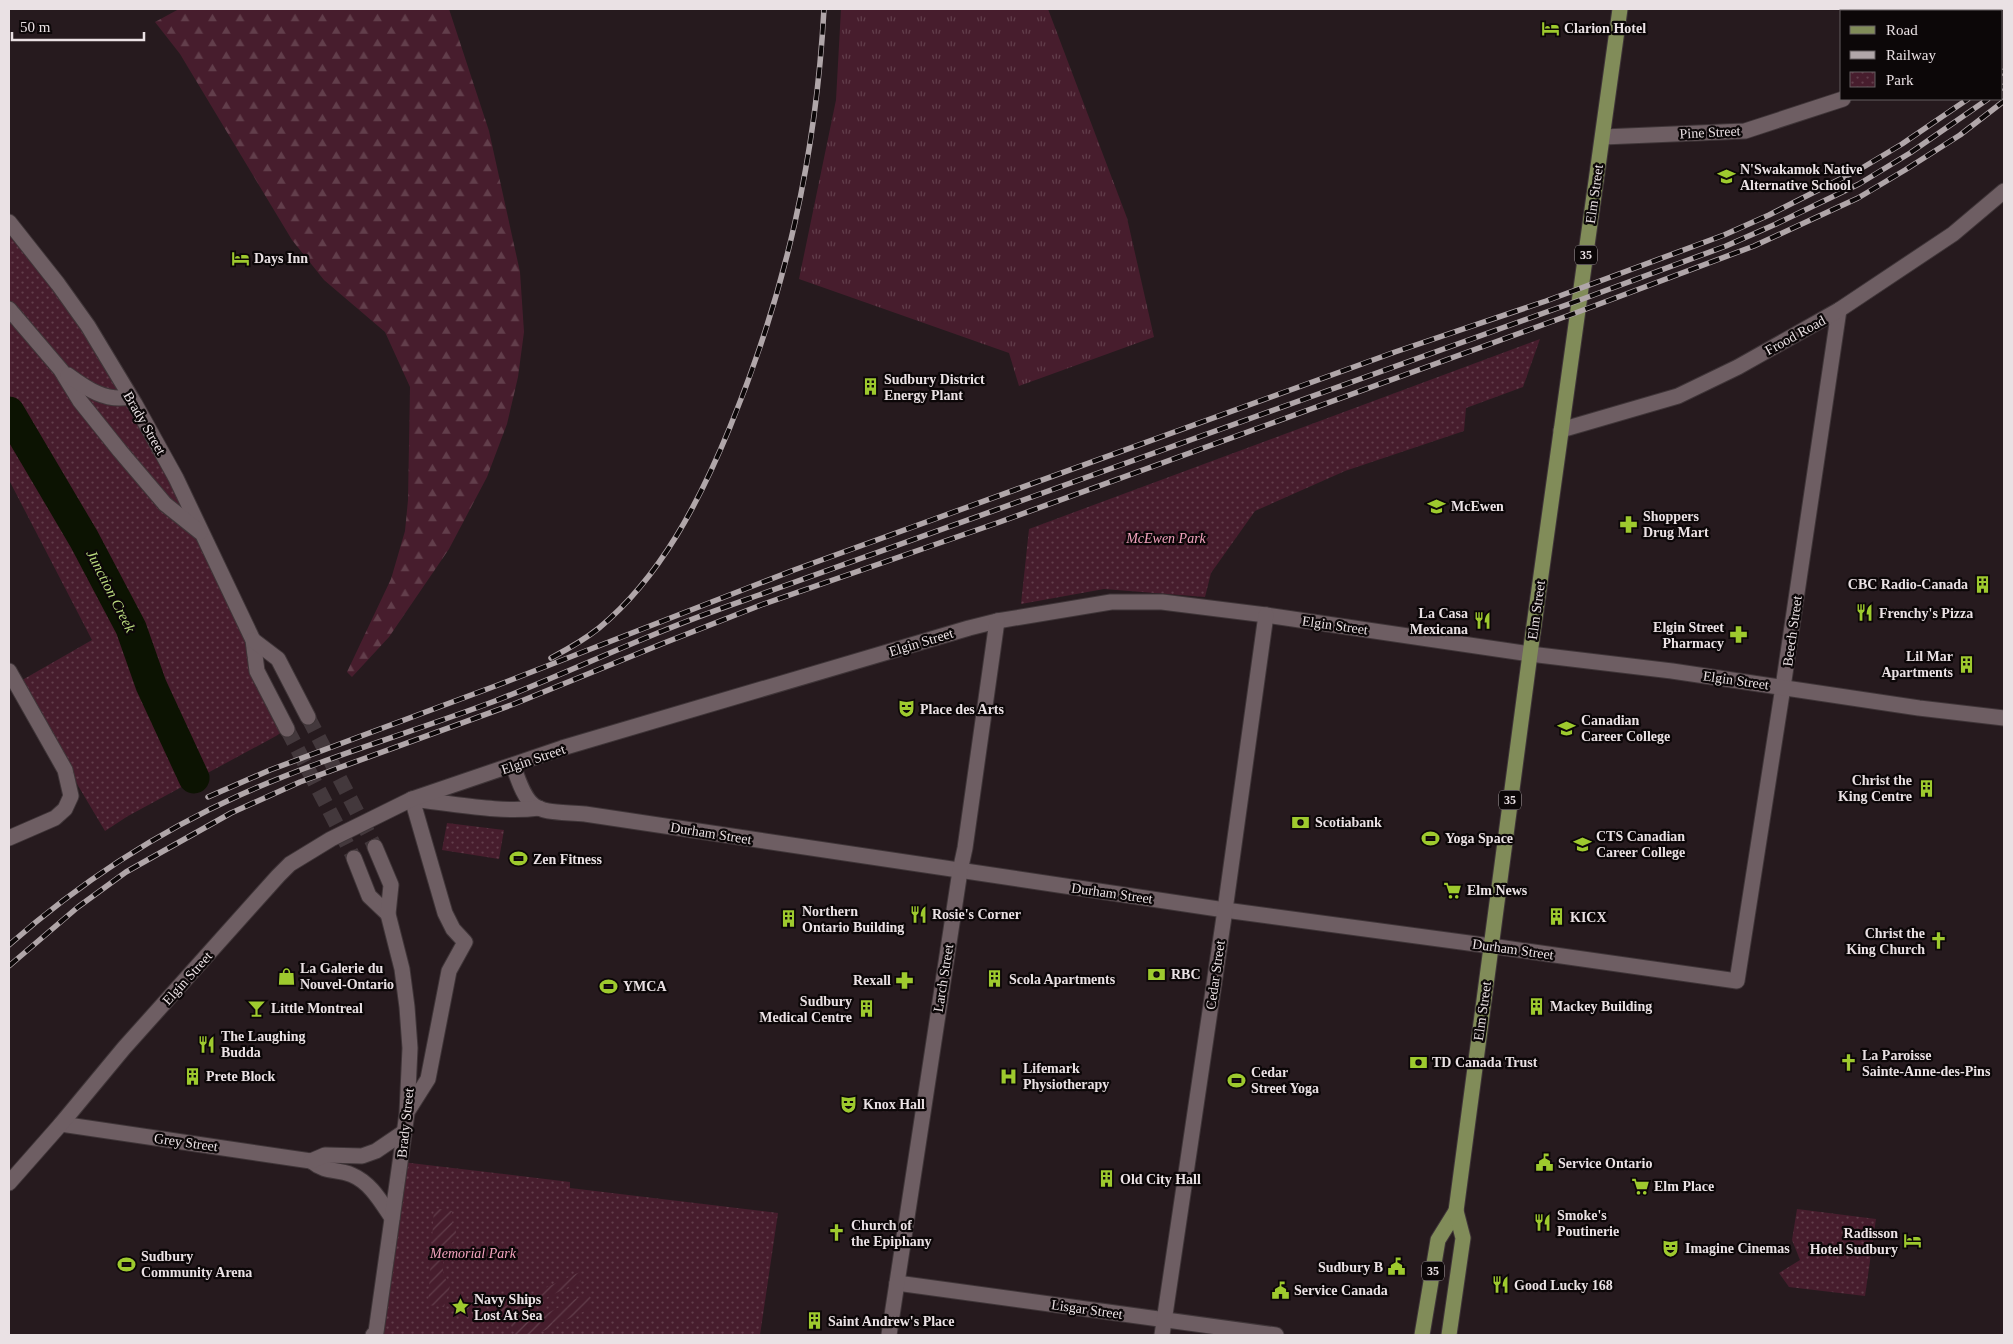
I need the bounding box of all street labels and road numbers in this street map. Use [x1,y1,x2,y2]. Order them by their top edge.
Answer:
street label: Pine Street [1679,123,1741,142]
street label: Elm Street [1583,163,1606,225]
road number: 35 [1575,246,1597,264]
street label: Frood Road [1763,313,1828,358]
street label: Brady Street [120,389,169,458]
street label: Elm Street [1525,579,1548,641]
street label: Beech Street [1780,595,1805,667]
street label: Elgin Street [1301,613,1369,638]
street label: Elgin Street [887,626,955,659]
street label: Elgin Street [1702,668,1770,693]
street label: Elgin Street [499,742,567,777]
road number: 35 [1499,790,1521,810]
street label: Durham Street [669,820,753,847]
street label: Durham Street [1070,880,1154,907]
street label: Durham Street [1471,936,1555,963]
street label: Cedar Street [1203,939,1228,1011]
street label: Larch Street [931,943,956,1013]
street label: Elgin Street [160,949,215,1008]
street label: Elm Street [1471,980,1494,1042]
street label: Brady Street [394,1087,417,1159]
street label: Grey Street [153,1131,219,1154]
road number: 35 [1422,1262,1444,1280]
street label: Lisgar Street [1050,1297,1124,1322]

